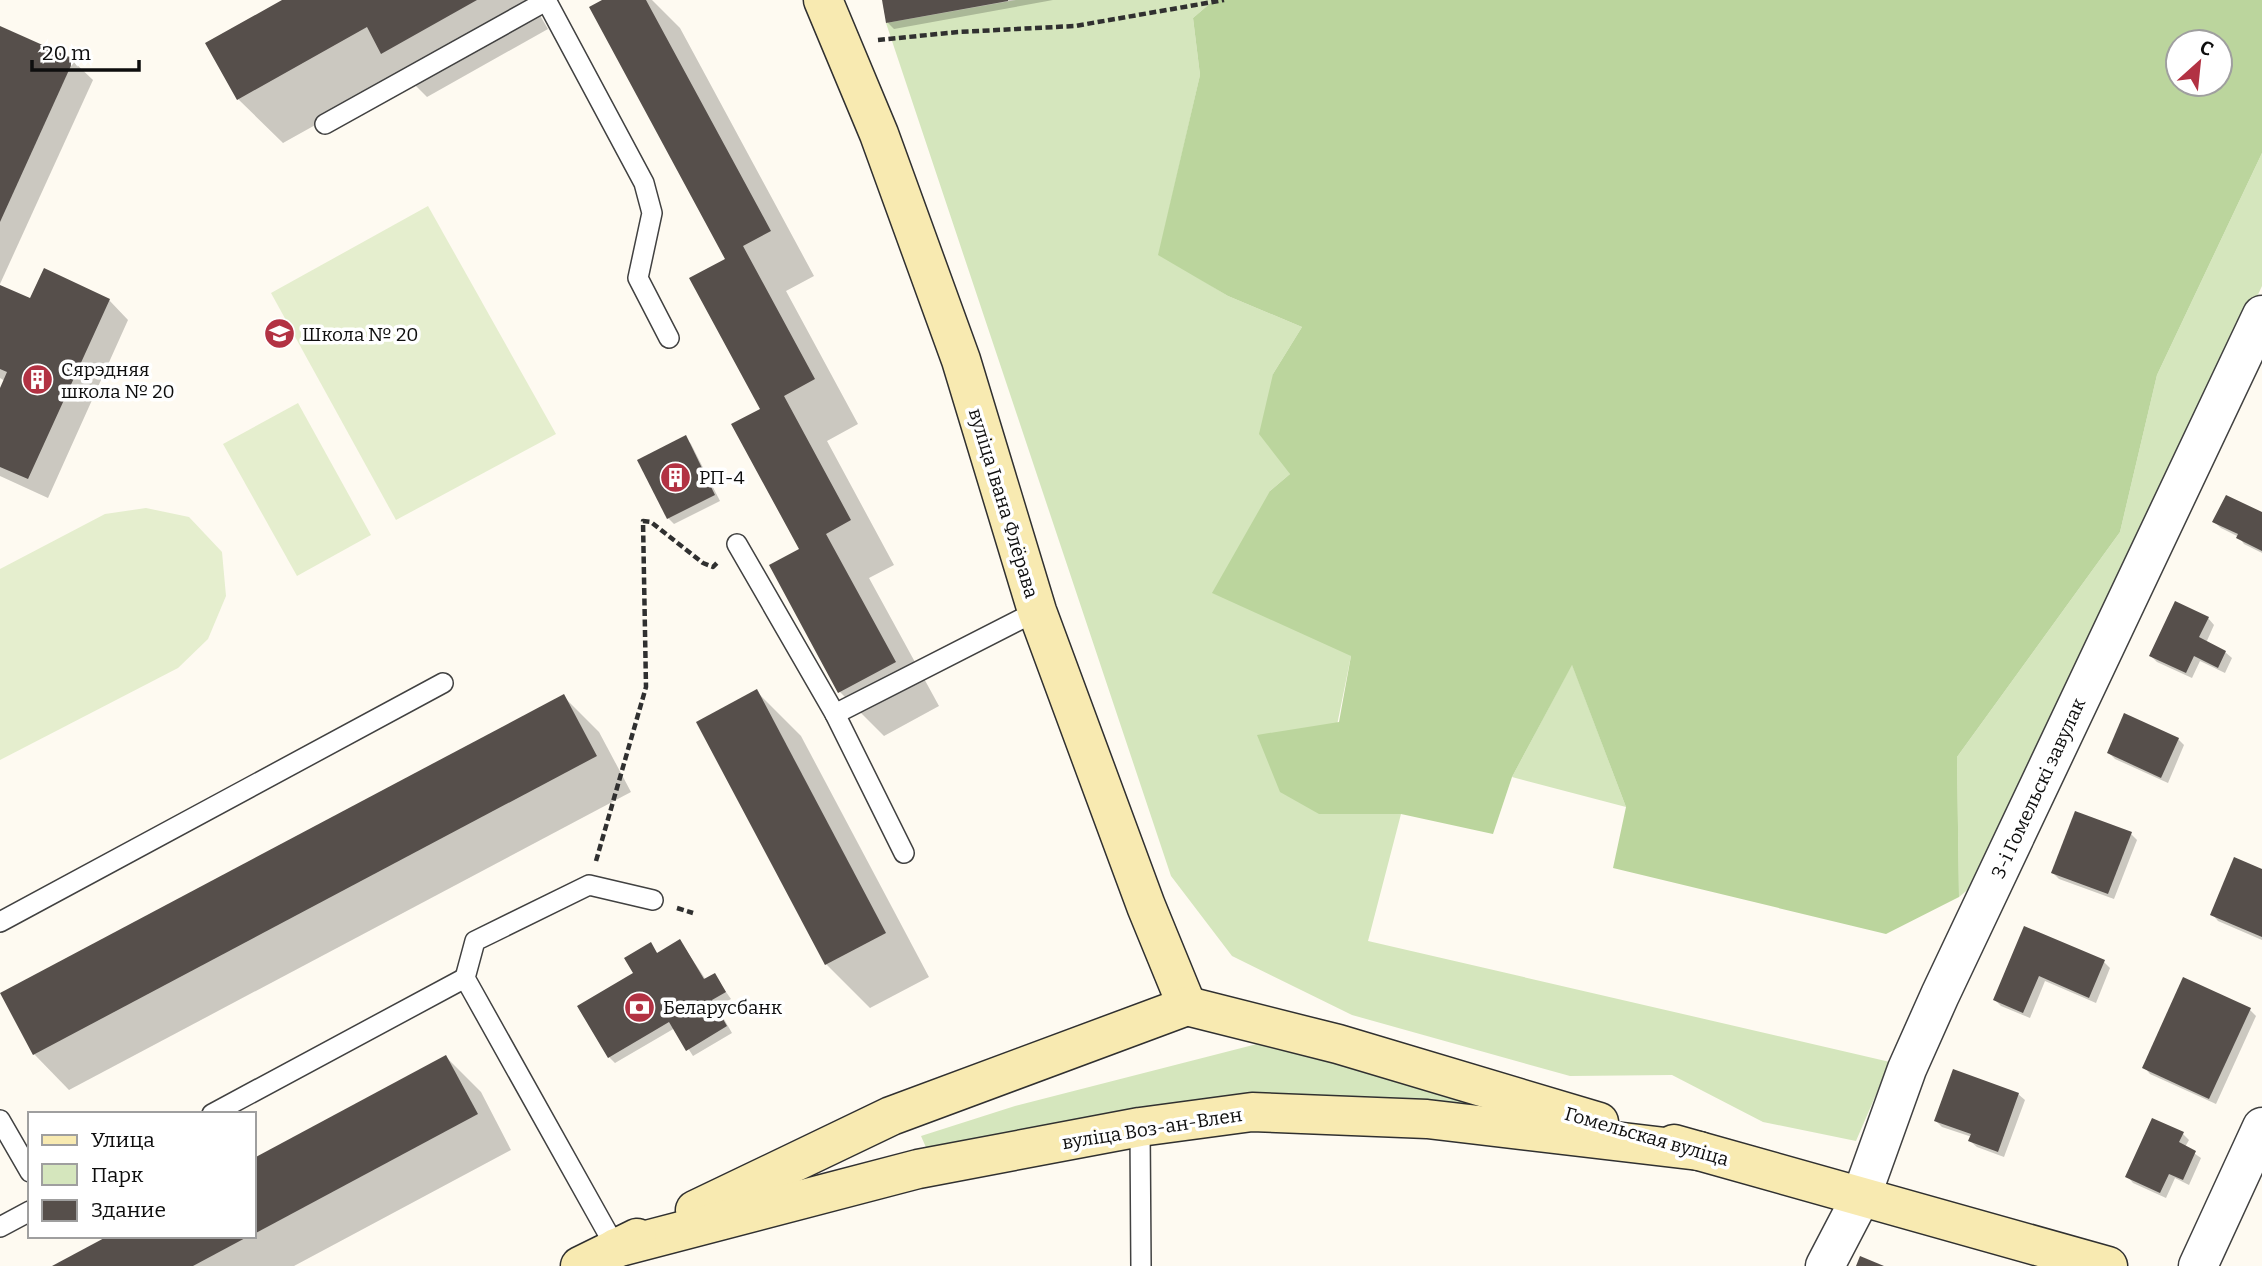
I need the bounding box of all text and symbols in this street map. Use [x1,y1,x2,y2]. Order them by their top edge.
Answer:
scale bar [32,28,138,72]
north arrow [2164,28,2234,98]
text: С [2196,35,2217,61]
text: 20 m [42,40,91,66]
school or university icon: Школа № 20 [262,317,296,351]
place label: Школа № 20 [302,323,418,346]
place label: Сярэдняя школа № 20 [61,358,175,403]
building icon: Сярэдняя школа № 20 [21,363,55,397]
street label: вуліца Івана Флёрава [964,405,1044,601]
building icon: РП-4 [659,460,693,494]
place label: РП-4 [699,466,745,489]
street label: 3-і Гомельскі завулак [1987,694,2091,882]
bank icon: Беларусбанк [623,990,657,1024]
place label: Беларусбанк [663,996,783,1019]
street label: Гомельская вуліца [1562,1102,1732,1171]
street label: вуліца Воз-ан-Влен [1060,1103,1244,1154]
legend [28,1112,256,1238]
text: Улица [91,1127,155,1153]
text: Парк [91,1162,144,1188]
text: Здание [91,1197,166,1223]

